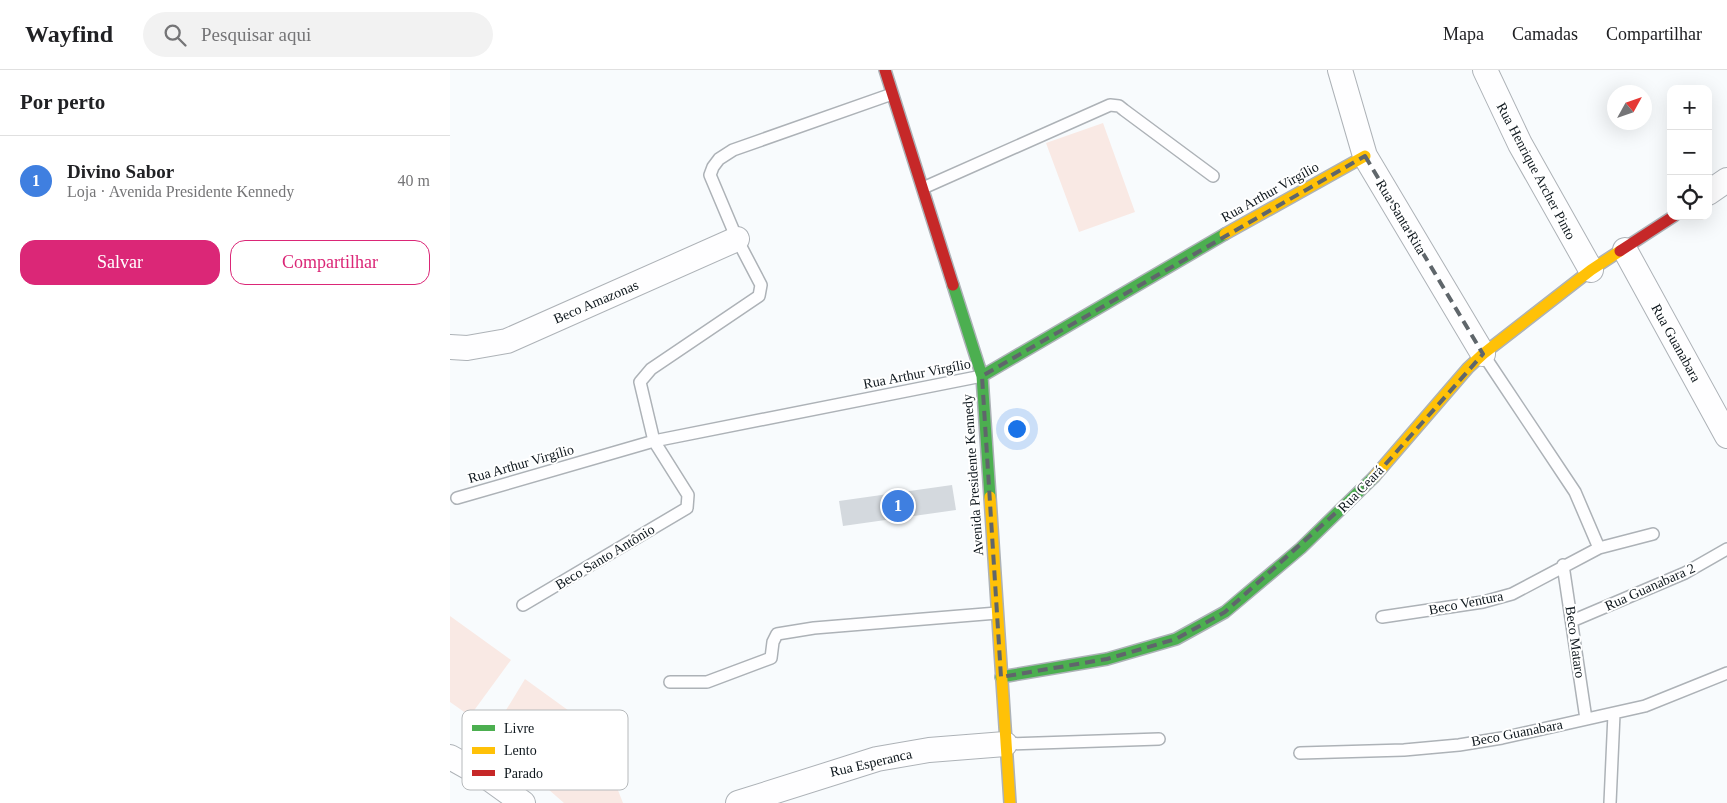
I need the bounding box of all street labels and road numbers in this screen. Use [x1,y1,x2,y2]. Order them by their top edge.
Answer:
street label: Rua Henrique Archer Pinto [1494,100,1578,242]
street label: Rua Arthur Virgílio [1219,159,1321,225]
street label: Rua Santa Rita [1373,177,1429,258]
street label: Beco Amazonas [551,277,641,327]
street label: Rua Guanabara [1648,301,1704,385]
street label: Rua Arthur Virgílio [862,356,972,392]
street label: Avenida Presidente Kennedy [960,394,986,556]
street label: Rua Arthur Virgílio [466,442,576,486]
street label: Rua Ceará [1335,462,1387,515]
street label: Beco Santo Antônio [553,522,657,592]
street label: Rua Guanabara 2 [1603,560,1697,614]
street label: Beco Ventura [1427,588,1505,618]
street label: Beco Mataro [1563,605,1587,679]
street label: Beco Guanabara [1470,717,1565,749]
street label: Rua Esperanca [829,746,914,780]

